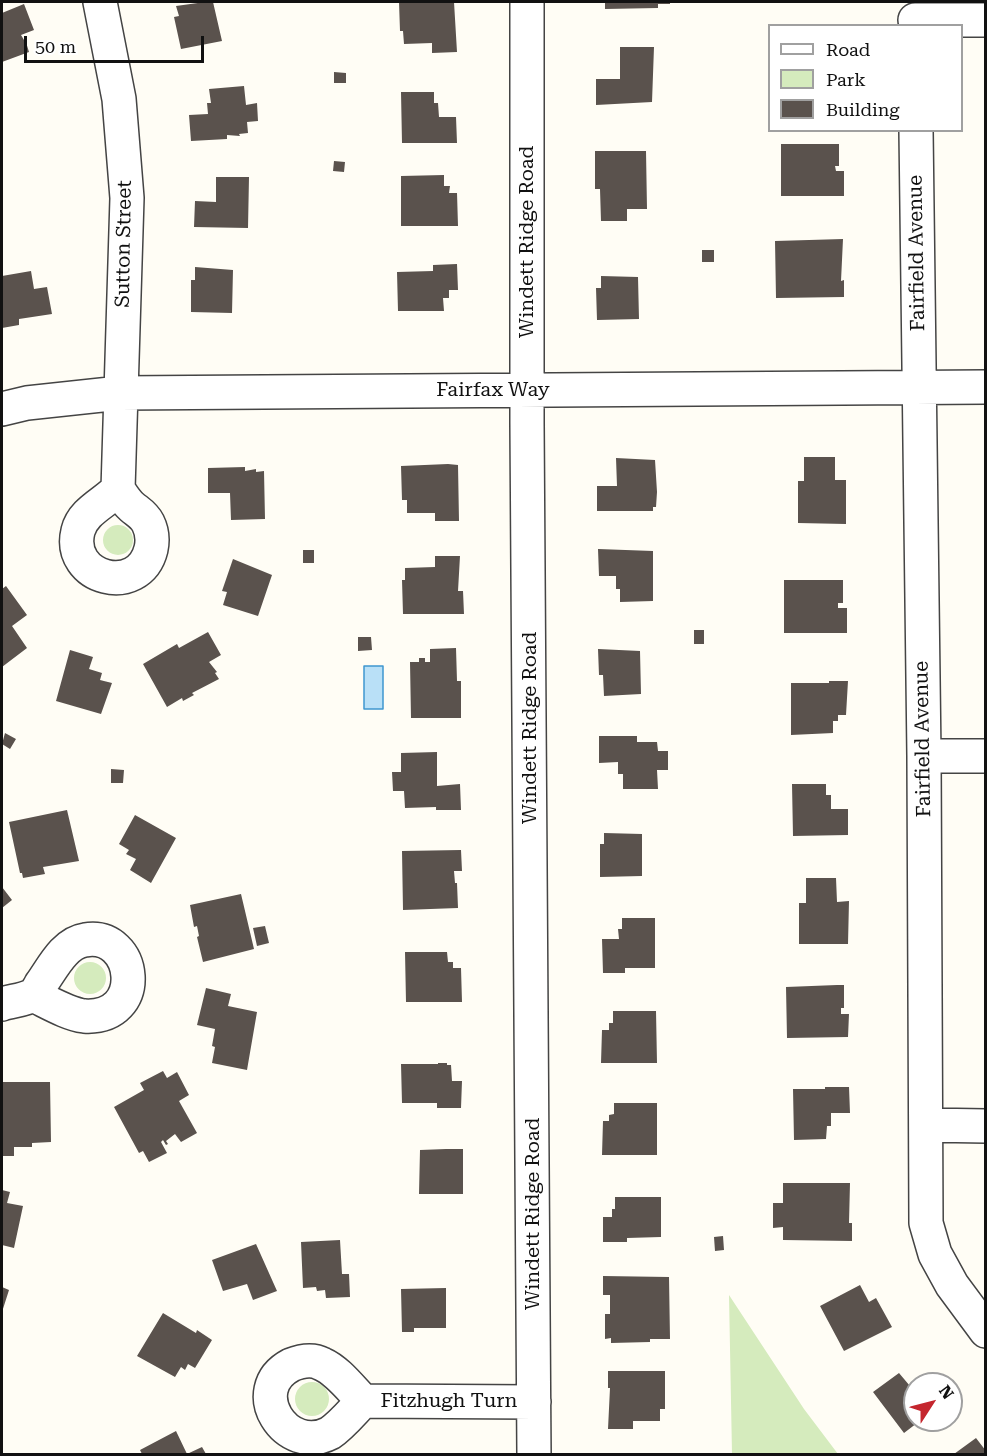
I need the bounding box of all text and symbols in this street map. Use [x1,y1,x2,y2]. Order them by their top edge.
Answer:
scale bar [27,24,207,62]
legend [768,24,963,132]
text: 50 m [35,36,76,57]
text: Road [826,39,870,60]
text: Park [826,69,866,90]
text: Building [826,99,900,120]
street label: Windett Ridge Road [515,146,539,338]
street label: Fairfield Avenue [904,175,930,331]
street label: Sutton Street [111,180,137,308]
street label: Fairfax Way [436,378,550,402]
street label: Windett Ridge Road [518,632,542,824]
street label: Fairfield Avenue [910,661,936,817]
street label: Windett Ridge Road [521,1118,545,1310]
north arrow [903,1372,963,1432]
text: N [935,1382,958,1403]
street label: Fitzhugh Turn [381,1389,517,1413]

